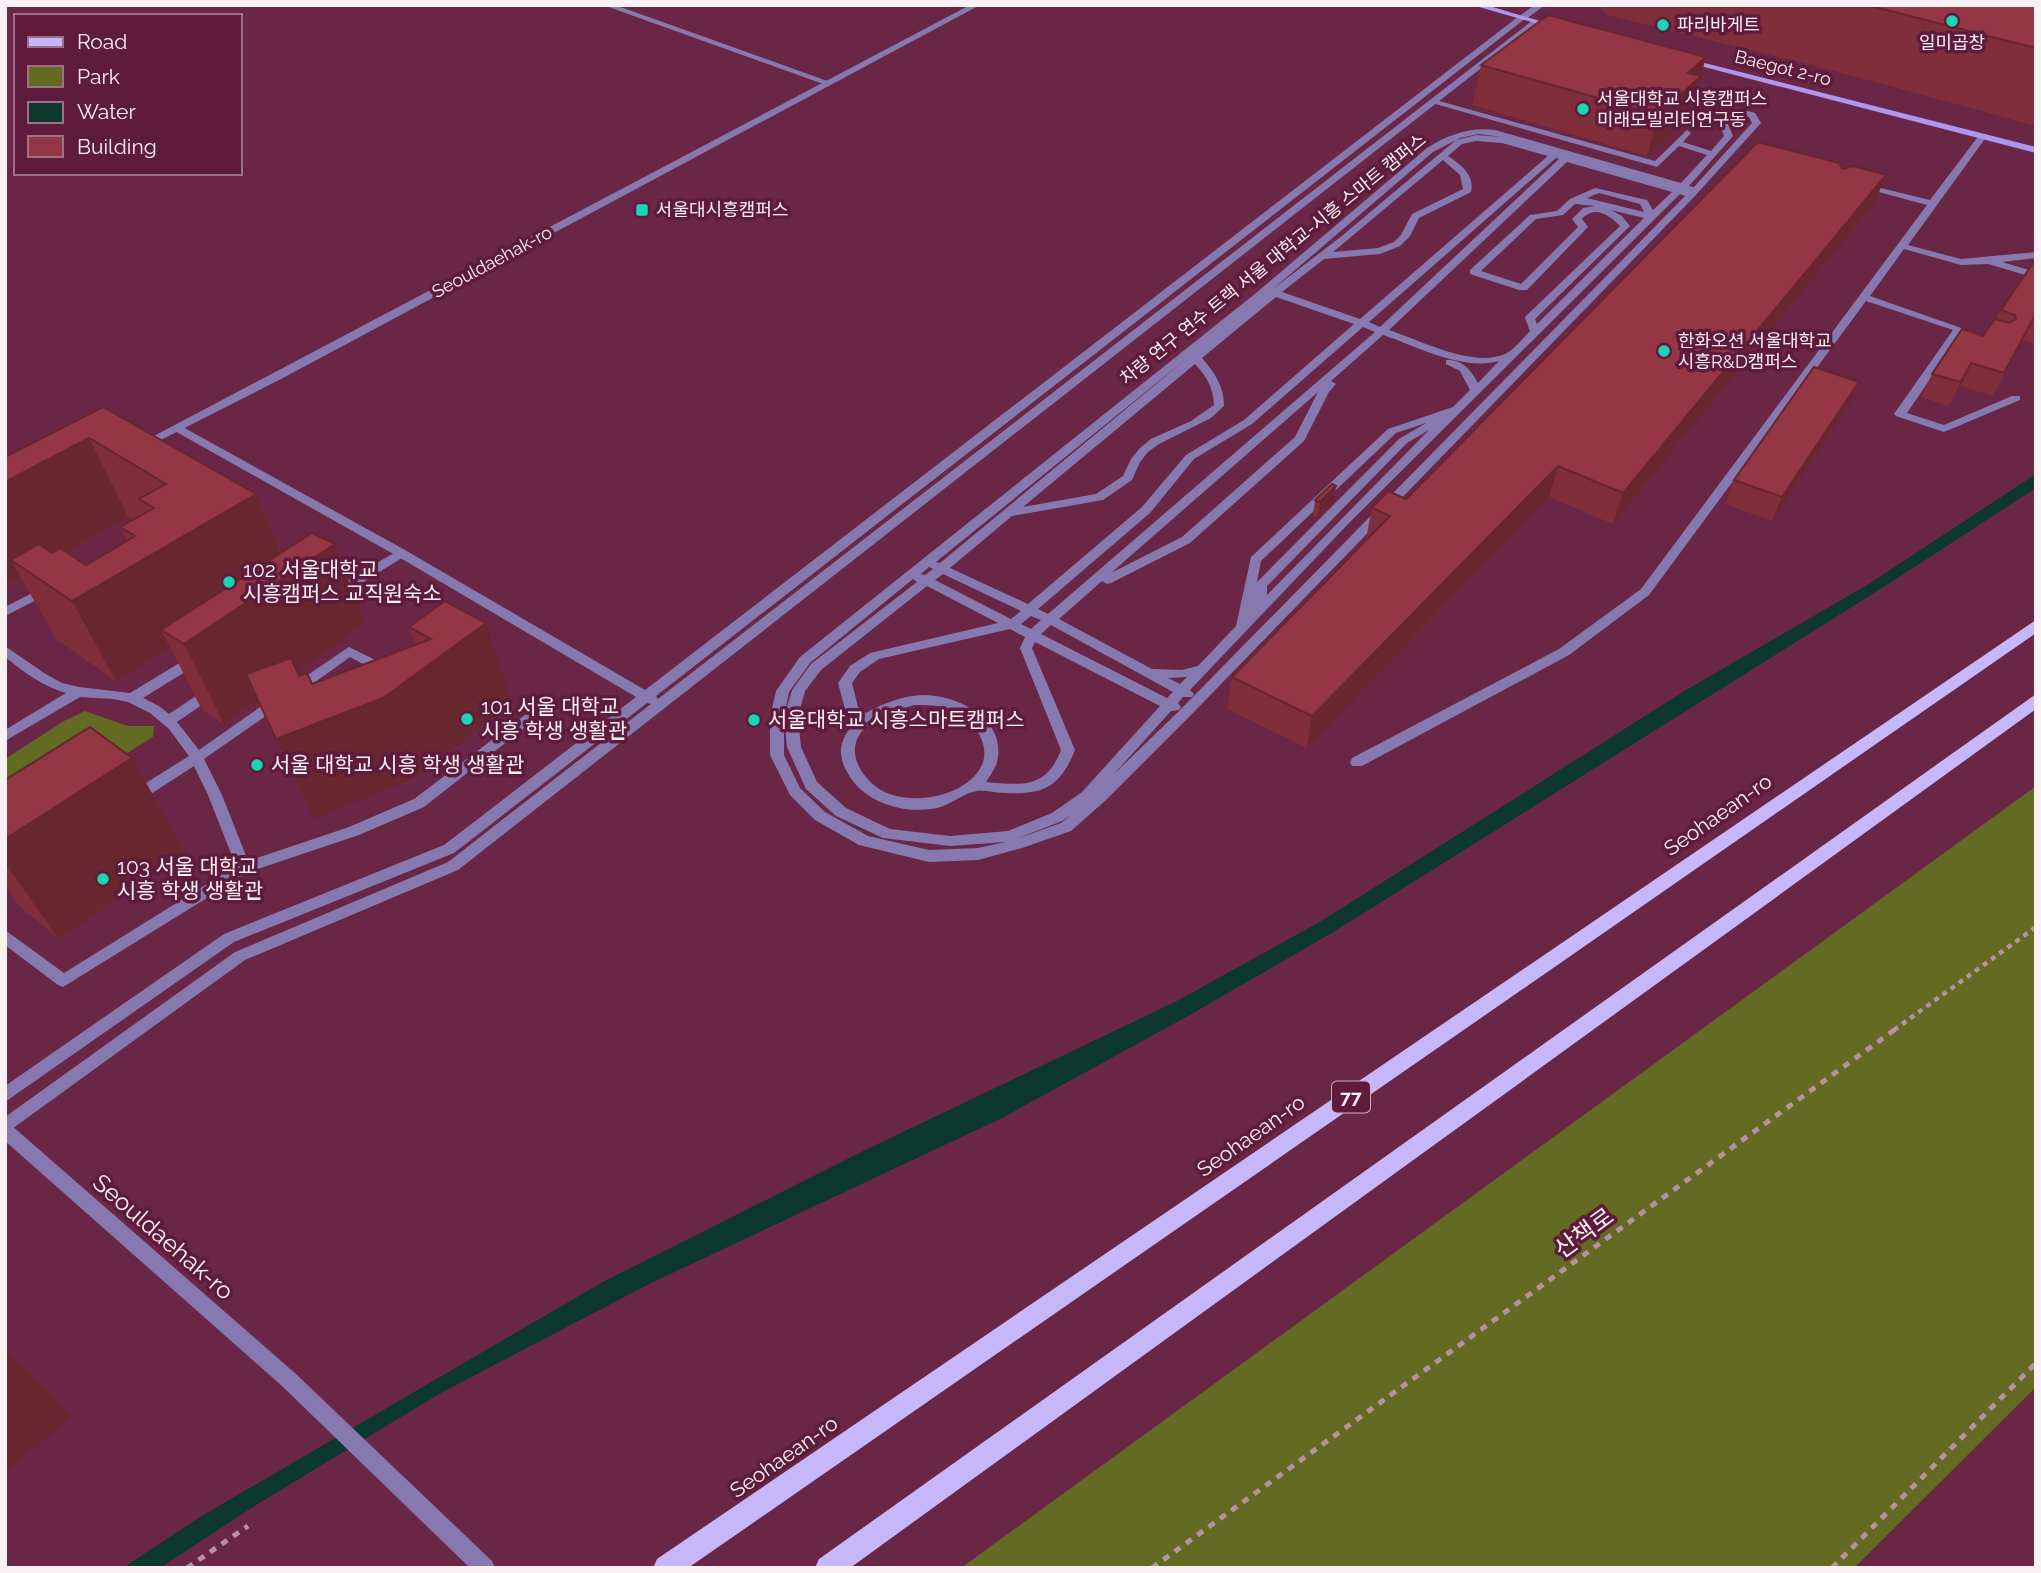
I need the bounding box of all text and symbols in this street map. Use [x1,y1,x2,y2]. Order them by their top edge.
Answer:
marker: 일미곱창 [1944,13,1960,29]
legend [14,14,242,175]
place label: 파리바게트 [1677,14,1760,35]
marker: 파리바게트 [1655,17,1671,33]
text: Road [77,29,127,54]
place label: 일미곱창 [1919,32,1985,53]
street label: Baegot 2-ro [1733,45,1834,90]
text: Park [77,64,120,89]
place label: 서울대학교 시흥캠퍼스 미래모빌리티연구동 [1597,88,1767,130]
text: Water [77,99,136,124]
marker: 서울대학교 시흥캠퍼스 미래모빌리티연구동 [1575,101,1591,117]
street label: 차량 연구 연수 트랙 서울 대학교-시흥 스마트 캠퍼스 [1116,129,1430,389]
text: Building [77,134,157,159]
place label: 서울대시흥캠퍼스 [656,199,788,220]
marker: 서울대시흥캠퍼스 [634,202,650,218]
street label: Seouldaehak-ro [428,221,556,302]
place label: 한화오션 서울대학교 시흥R&D캠퍼스 [1678,330,1832,372]
marker: 한화오션 서울대학교 시흥R&D캠퍼스 [1656,343,1672,359]
place label: 102 서울대학교 시흥캠퍼스 교직원숙소 [243,557,442,606]
marker: 102 서울대학교 시흥캠퍼스 교직원숙소 [221,574,237,590]
place label: 101 서울 대학교 시흥 학생 생활관 [481,694,627,743]
place label: 서울대학교 시흥스마트캠퍼스 [768,707,1025,732]
marker: 101 서울 대학교 시흥 학생 생활관 [459,711,475,727]
marker: 서울대학교 시흥스마트캠퍼스 [746,712,762,728]
place label: 서울 대학교 시흥 학생 생활관 [271,752,524,777]
marker: 서울 대학교 시흥 학생 생활관 [249,757,265,773]
street label: Seohaean-ro [1659,768,1776,861]
place label: 103 서울 대학교 시흥 학생 생활관 [117,854,263,903]
marker: 103 서울 대학교 시흥 학생 생활관 [95,871,111,887]
road number: 77 [1332,1082,1370,1112]
street label: Seohaean-ro [1192,1089,1309,1182]
street label: Seouldaehak-ro [87,1168,240,1306]
street label: 산책로 [1548,1201,1619,1264]
street label: Seohaean-ro [725,1410,842,1503]

